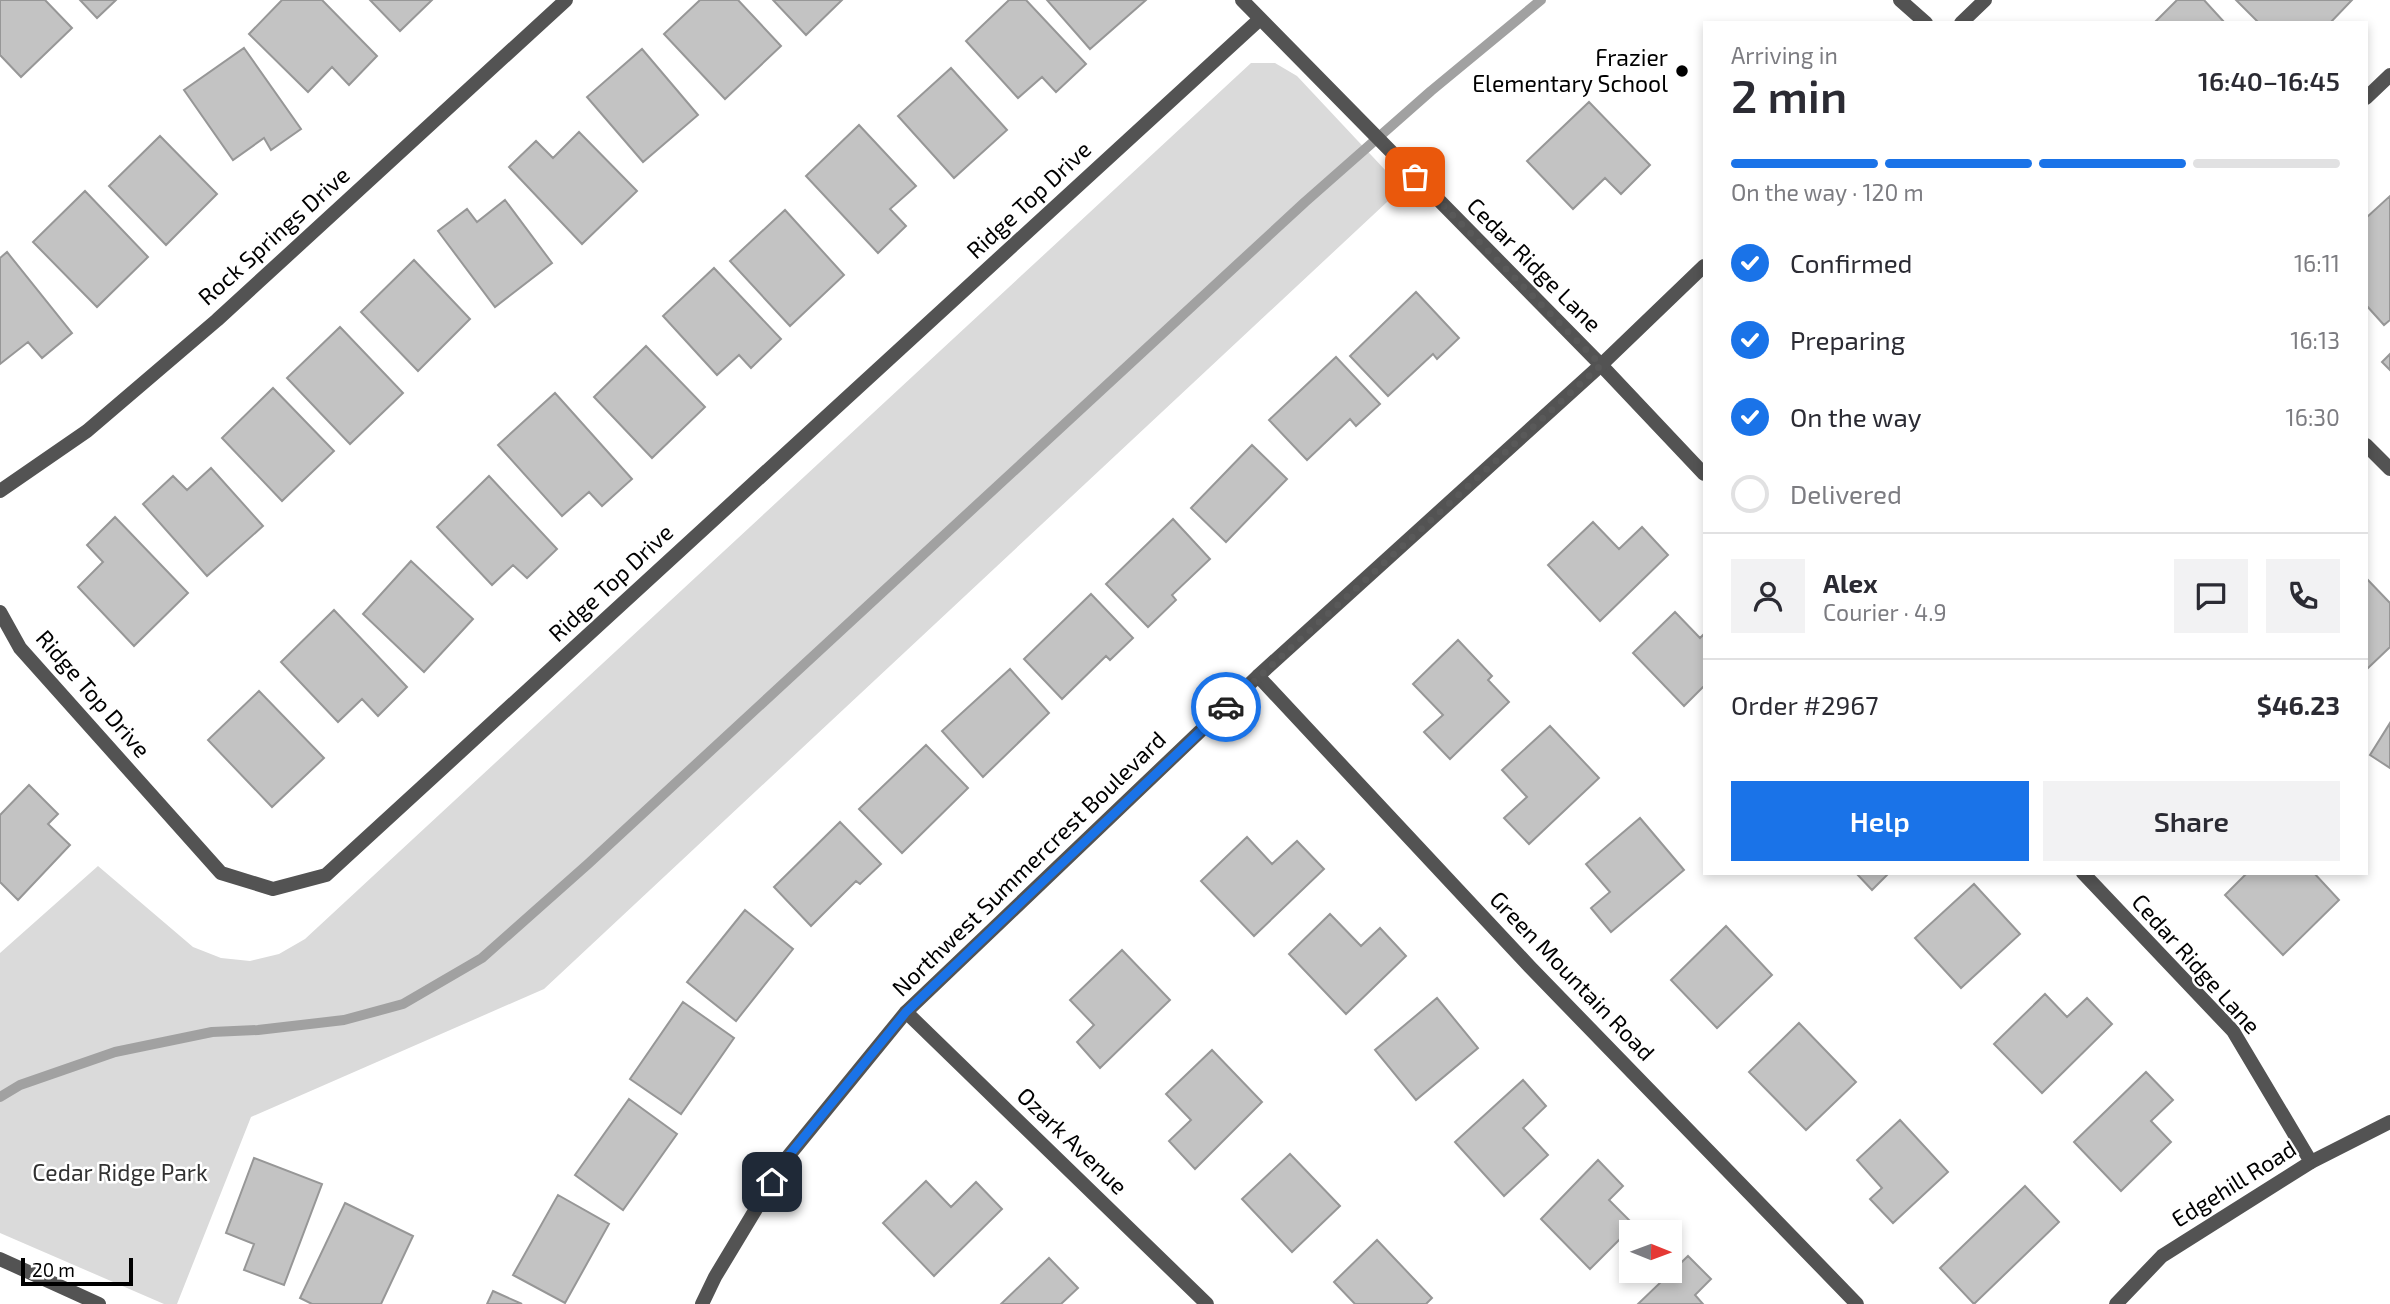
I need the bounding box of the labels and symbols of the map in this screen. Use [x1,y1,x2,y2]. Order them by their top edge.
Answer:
place label: Frazier Elementary School [1472,43,1668,97]
marker: Frazier Elementary School [1674,63,1690,79]
street label: Ridge Top Drive [960,135,1096,264]
pin [1385,147,1445,207]
street label: Rock Springs Drive [192,160,355,311]
street label: Cedar Ridge Lane [1462,191,1608,337]
street label: Ridge Top Drive [542,518,678,647]
street label: Ridge Top Drive [31,624,157,763]
courier [1191,672,1261,742]
street label: Northwest Summercrest Boulevard [886,725,1171,1002]
street label: Green Mountain Road [1485,885,1661,1066]
street label: Cedar Ridge Lane [2127,888,2267,1039]
street label: Ozark Avenue [1012,1081,1134,1200]
street label: Edgehill Road [2166,1134,2301,1232]
pin [742,1152,802,1212]
park label: Cedar Ridge Park [32,1158,208,1186]
north arrow [1619,1220,1682,1283]
scale bar [21,1255,133,1287]

